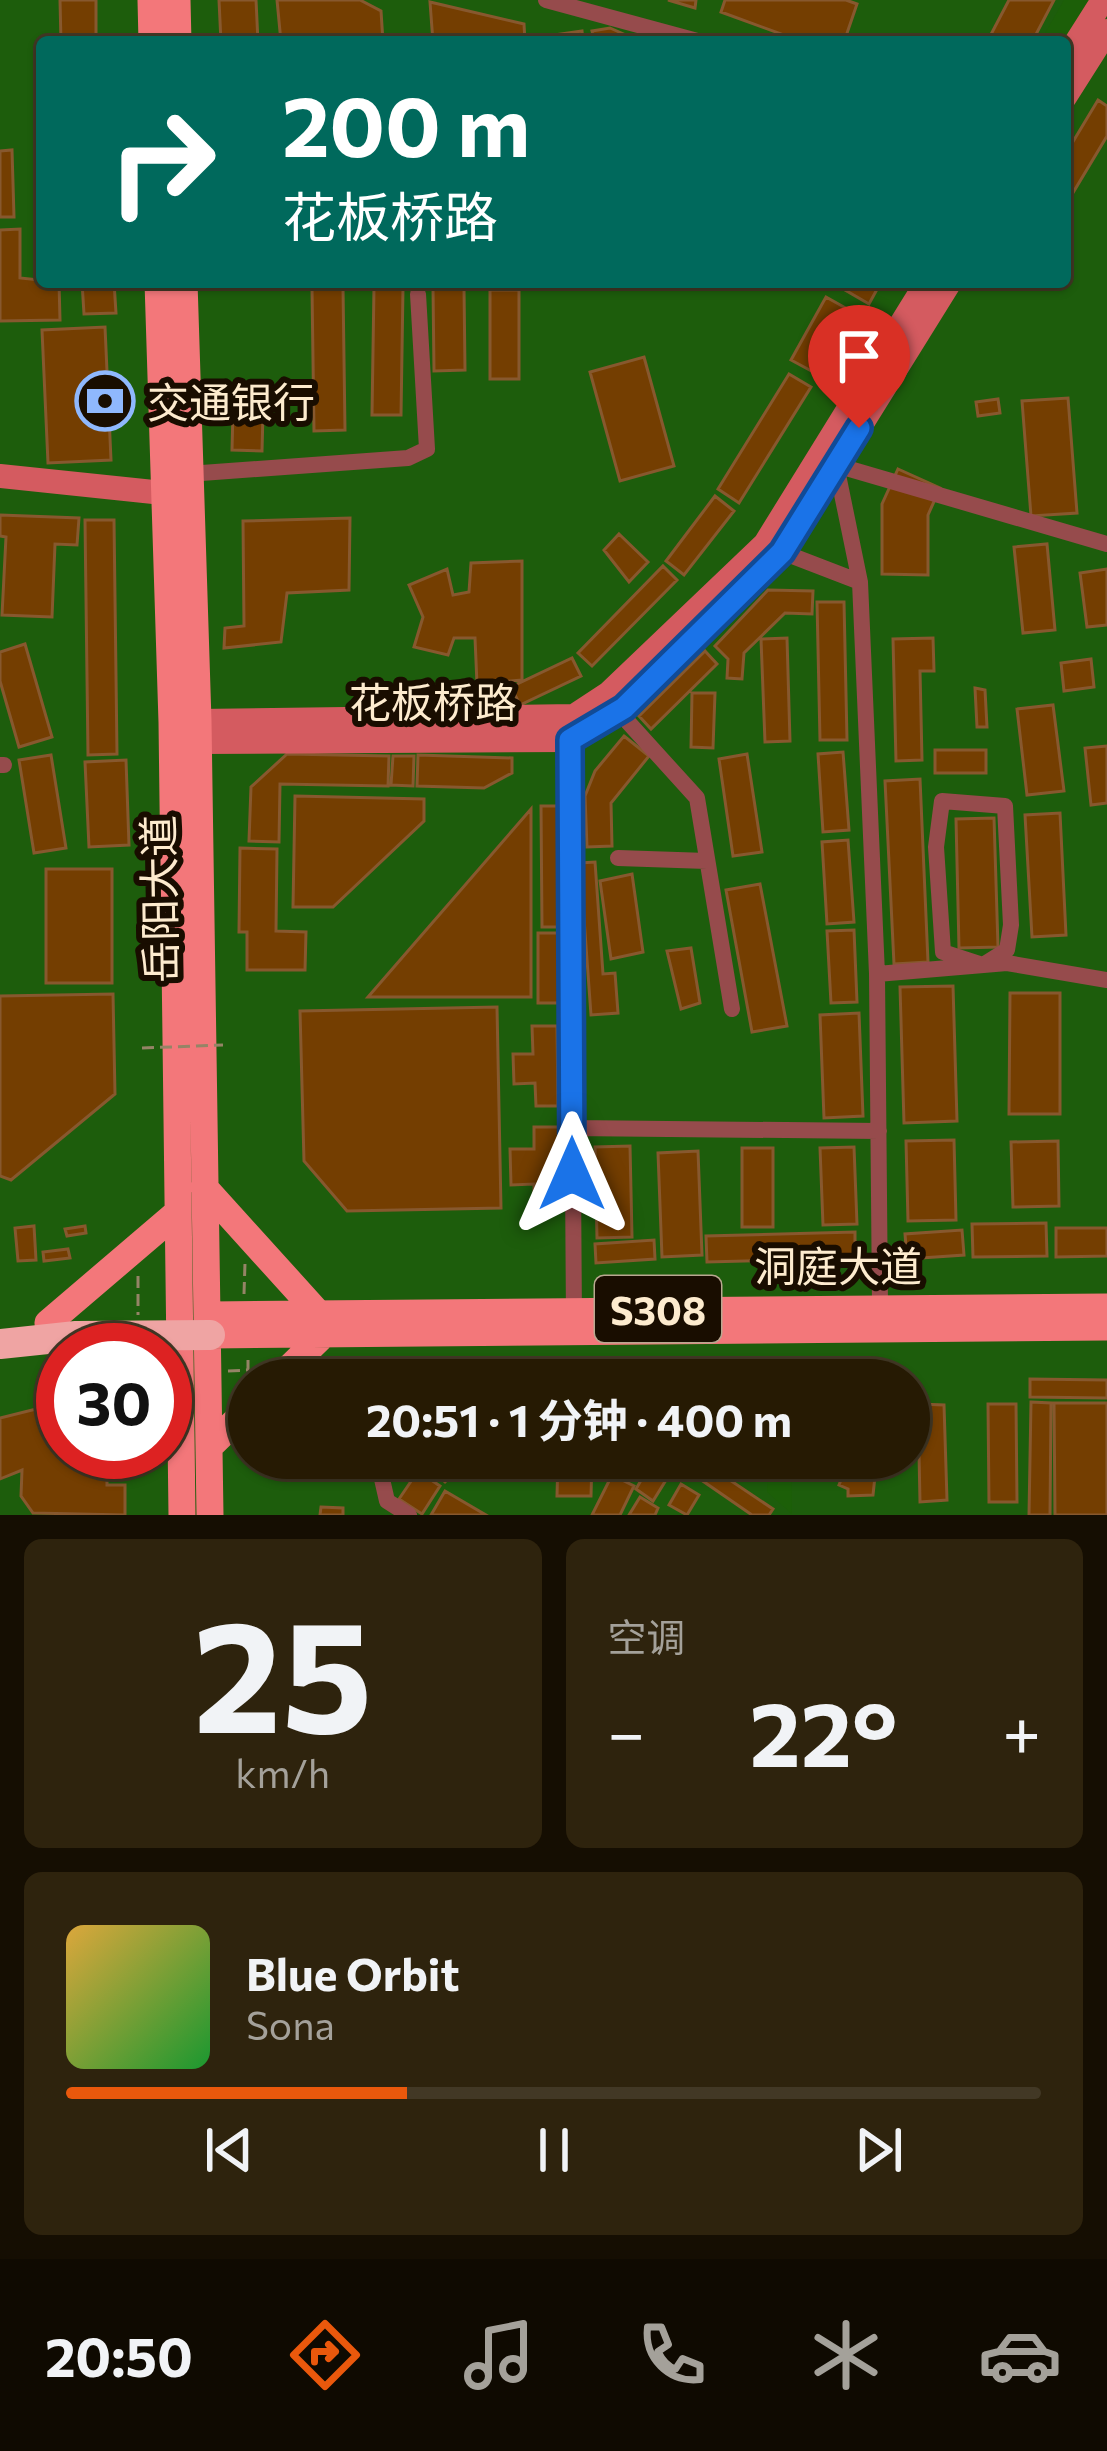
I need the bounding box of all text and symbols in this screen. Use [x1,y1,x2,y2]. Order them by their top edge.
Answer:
text: 200 m [282,72,530,174]
icon: right [84,84,240,240]
text: 花板桥路 [282,182,498,248]
pin [808,305,910,428]
icon: arrive [826,323,892,389]
bank icon: 交通银行 [74,370,136,432]
place label: 交通银行 [147,375,315,427]
street label: 花板桥路 [349,675,517,727]
street label: 岳阳大道 [131,815,185,983]
position arrow [509,1111,635,1237]
street label: 洞庭大道 [754,1239,922,1291]
road number: S308 [595,1276,721,1342]
speed limit sign: 30 [36,1323,192,1479]
text: 20:51 · 1 分钟 · 400 m [366,1391,792,1446]
text: 25 [193,1574,373,1765]
text: 空调 [608,1612,686,1660]
text: 22° [749,1675,898,1786]
text: − [608,1690,645,1771]
text: + [1002,1690,1041,1771]
text: km/h [235,1748,330,1796]
text: Blue Orbit [246,1945,459,2000]
text: Sona [246,2000,335,2048]
icon: previous [196,2117,262,2183]
icon: pause [521,2117,587,2183]
icon: next [846,2117,912,2183]
icon: directions [283,2313,367,2397]
icon: music [457,2313,541,2397]
icon: phone [630,2313,714,2397]
icon: climate [804,2313,888,2397]
icon: car [978,2313,1062,2397]
text: 20:50 [45,2322,193,2388]

